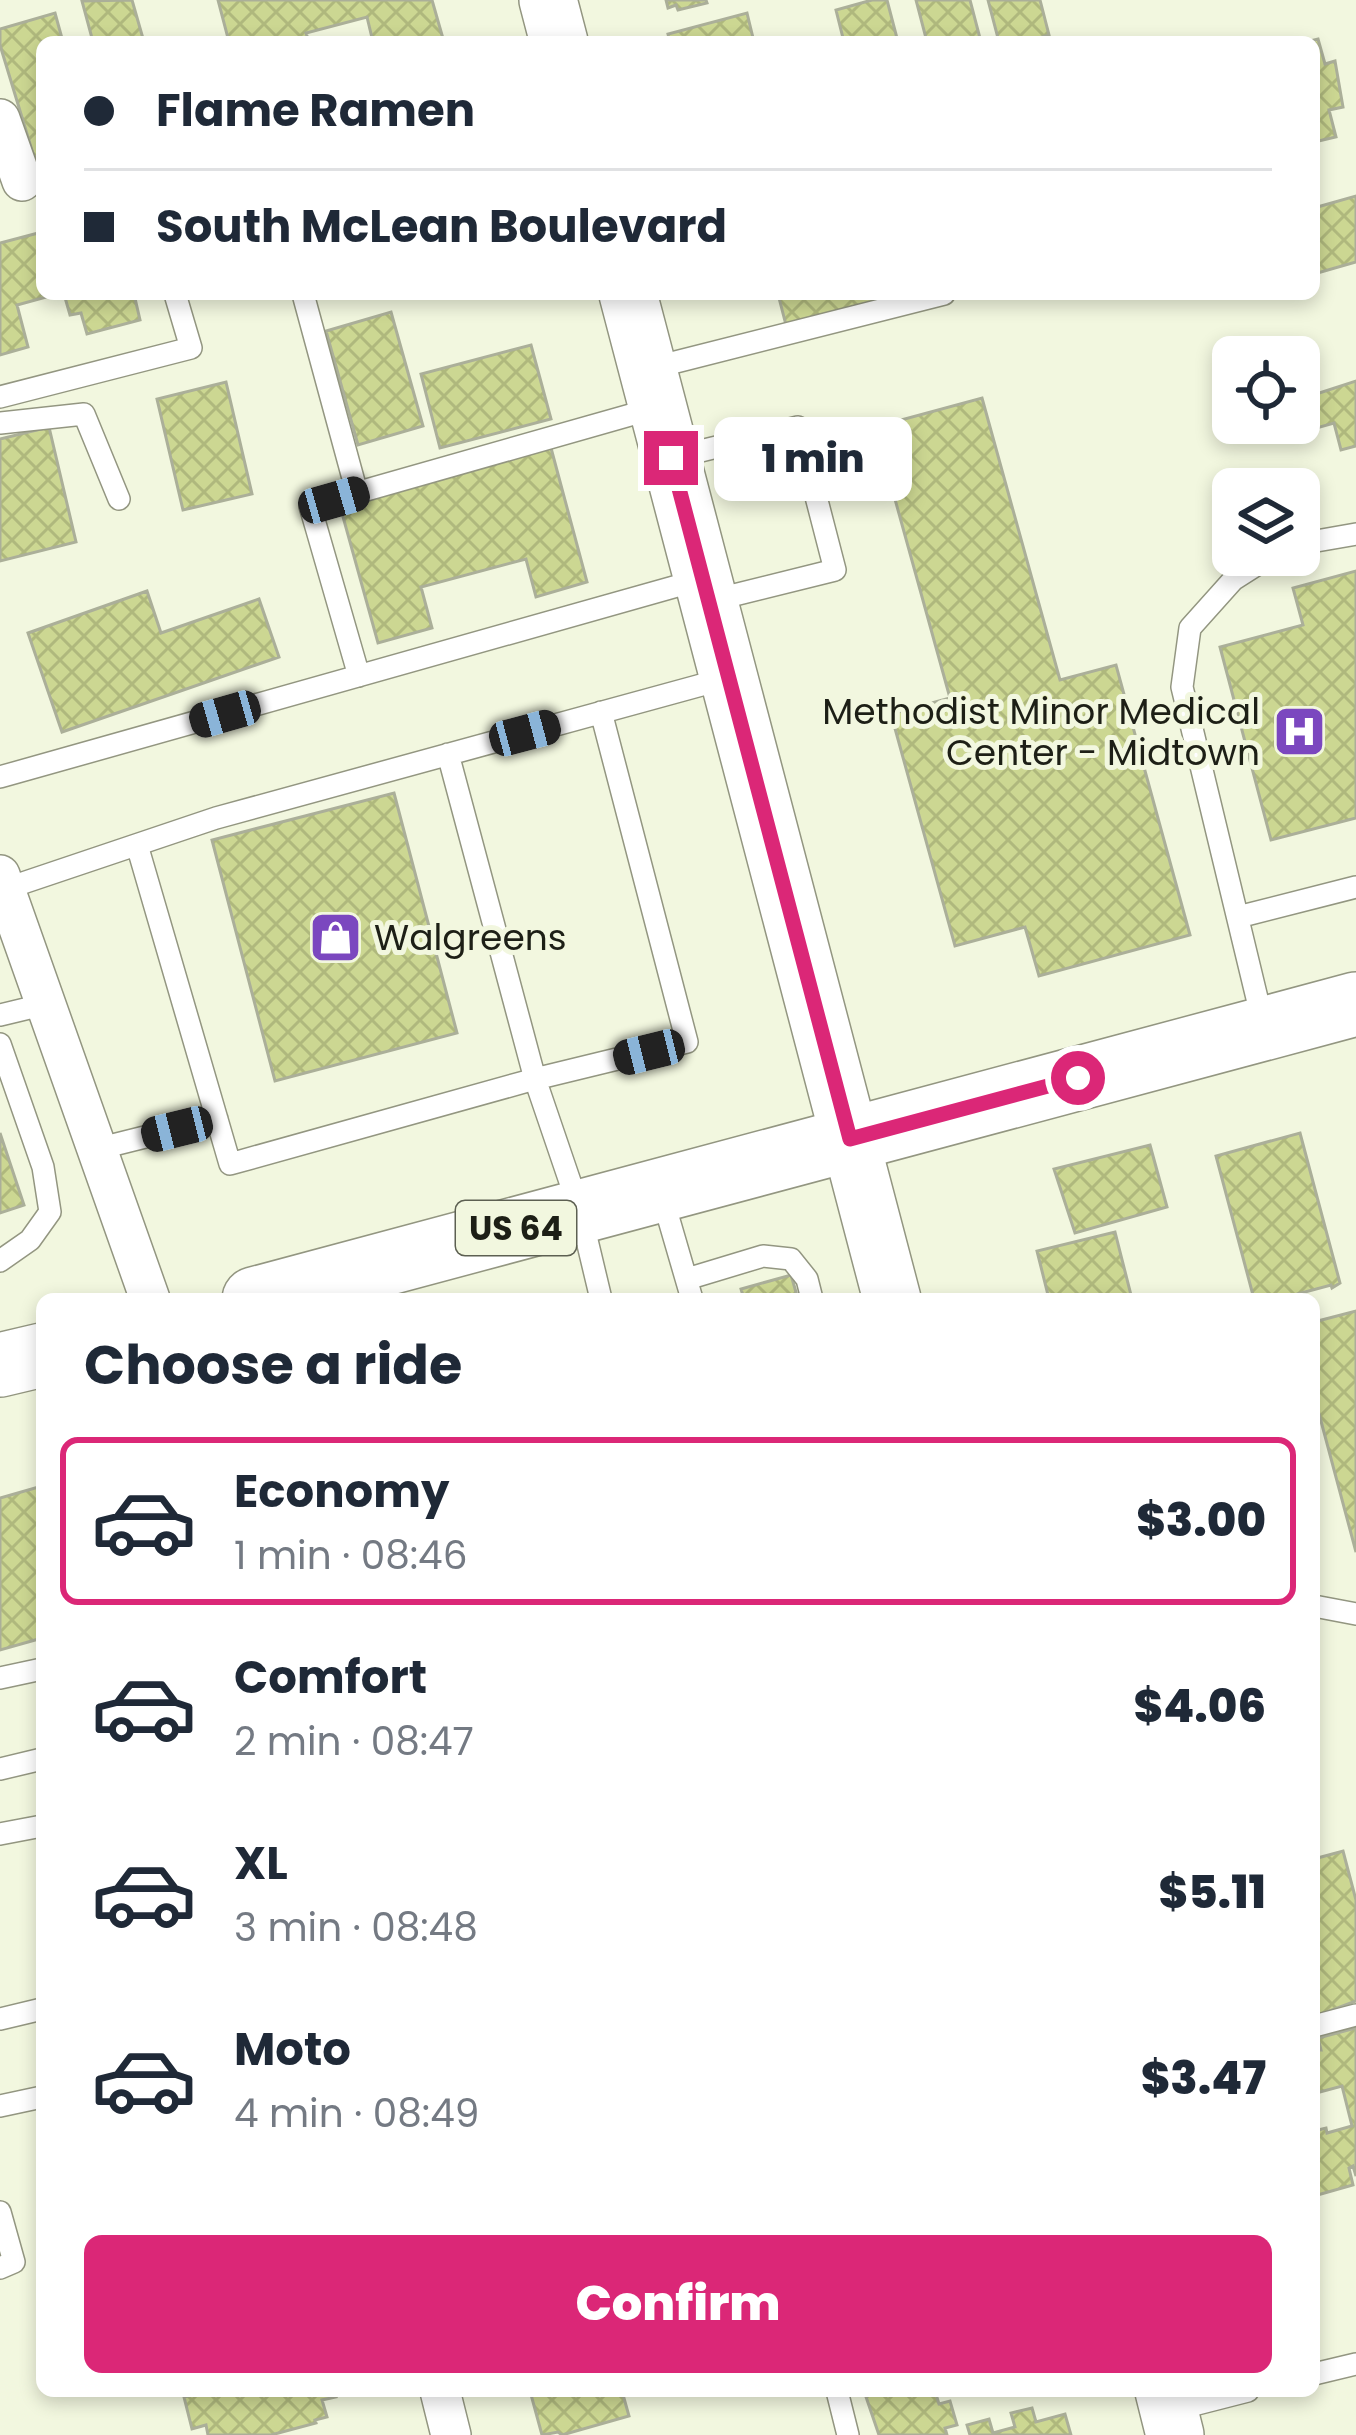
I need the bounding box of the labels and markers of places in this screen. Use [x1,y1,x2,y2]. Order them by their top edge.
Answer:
place label: Methodist Minor Medical Center - Midtown [822,686,1260,778]
hospital icon: Methodist Minor Medical Center - Midtown [1271,704,1327,760]
shop icon: Walgreens [307,909,363,965]
place label: Walgreens [374,912,567,963]

